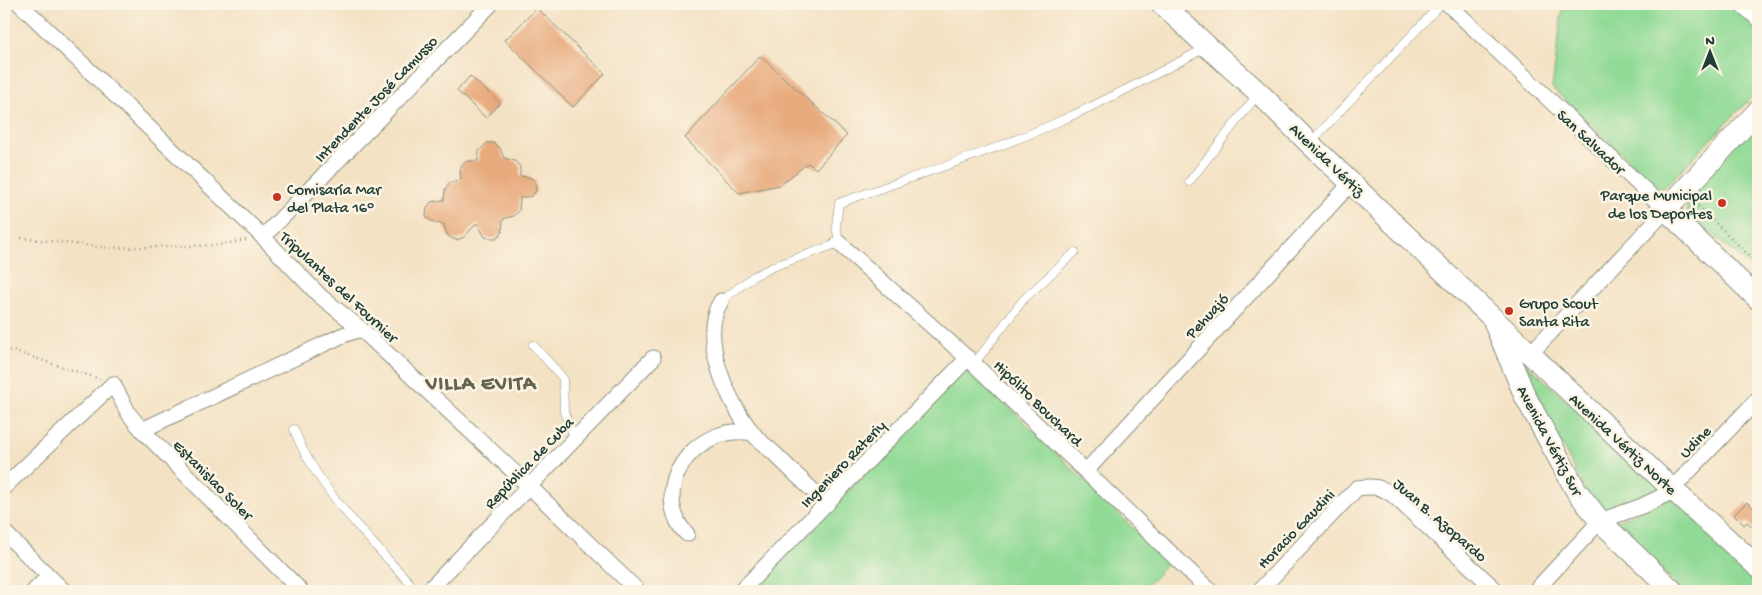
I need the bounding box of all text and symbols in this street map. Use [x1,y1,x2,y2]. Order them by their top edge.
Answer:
north arrow [1684,28,1734,78]
street label: Intendente José Camusso [312,33,443,168]
text: N [1705,33,1715,50]
street label: San Salvador [1551,107,1629,181]
street label: Avenida Vértiz [1284,121,1368,203]
place label: Comisaría Mar del Plata 16° [287,182,382,219]
place label: Parque Municipal de los Deportes [1600,188,1713,225]
marker: Comisaría Mar del Plata 16° [271,191,283,203]
marker: Parque Municipal de los Deportes [1716,197,1728,209]
street label: Tripulantes del Fournier [274,228,402,349]
street label: Pehuajó [1182,291,1234,345]
place label: Grupo Scout Santa Rita [1519,296,1599,333]
marker: Grupo Scout Santa Rita [1503,305,1515,317]
street label: Hipólito Bouchard [988,357,1086,453]
district label: VILLA EVITA [425,373,537,398]
street label: Avenida Vértiz Sur [1511,383,1586,501]
street label: Avenida Vértiz Norte [1564,391,1680,501]
street label: República de Cuba [482,414,580,514]
street label: Ingeniero Rateriy [798,417,891,513]
street label: Udine [1677,423,1717,464]
street label: Estanislao Soler [167,437,257,527]
street label: Juan B. Azopardo [1388,476,1490,568]
street label: Horacio Gaudini [1255,487,1340,574]

